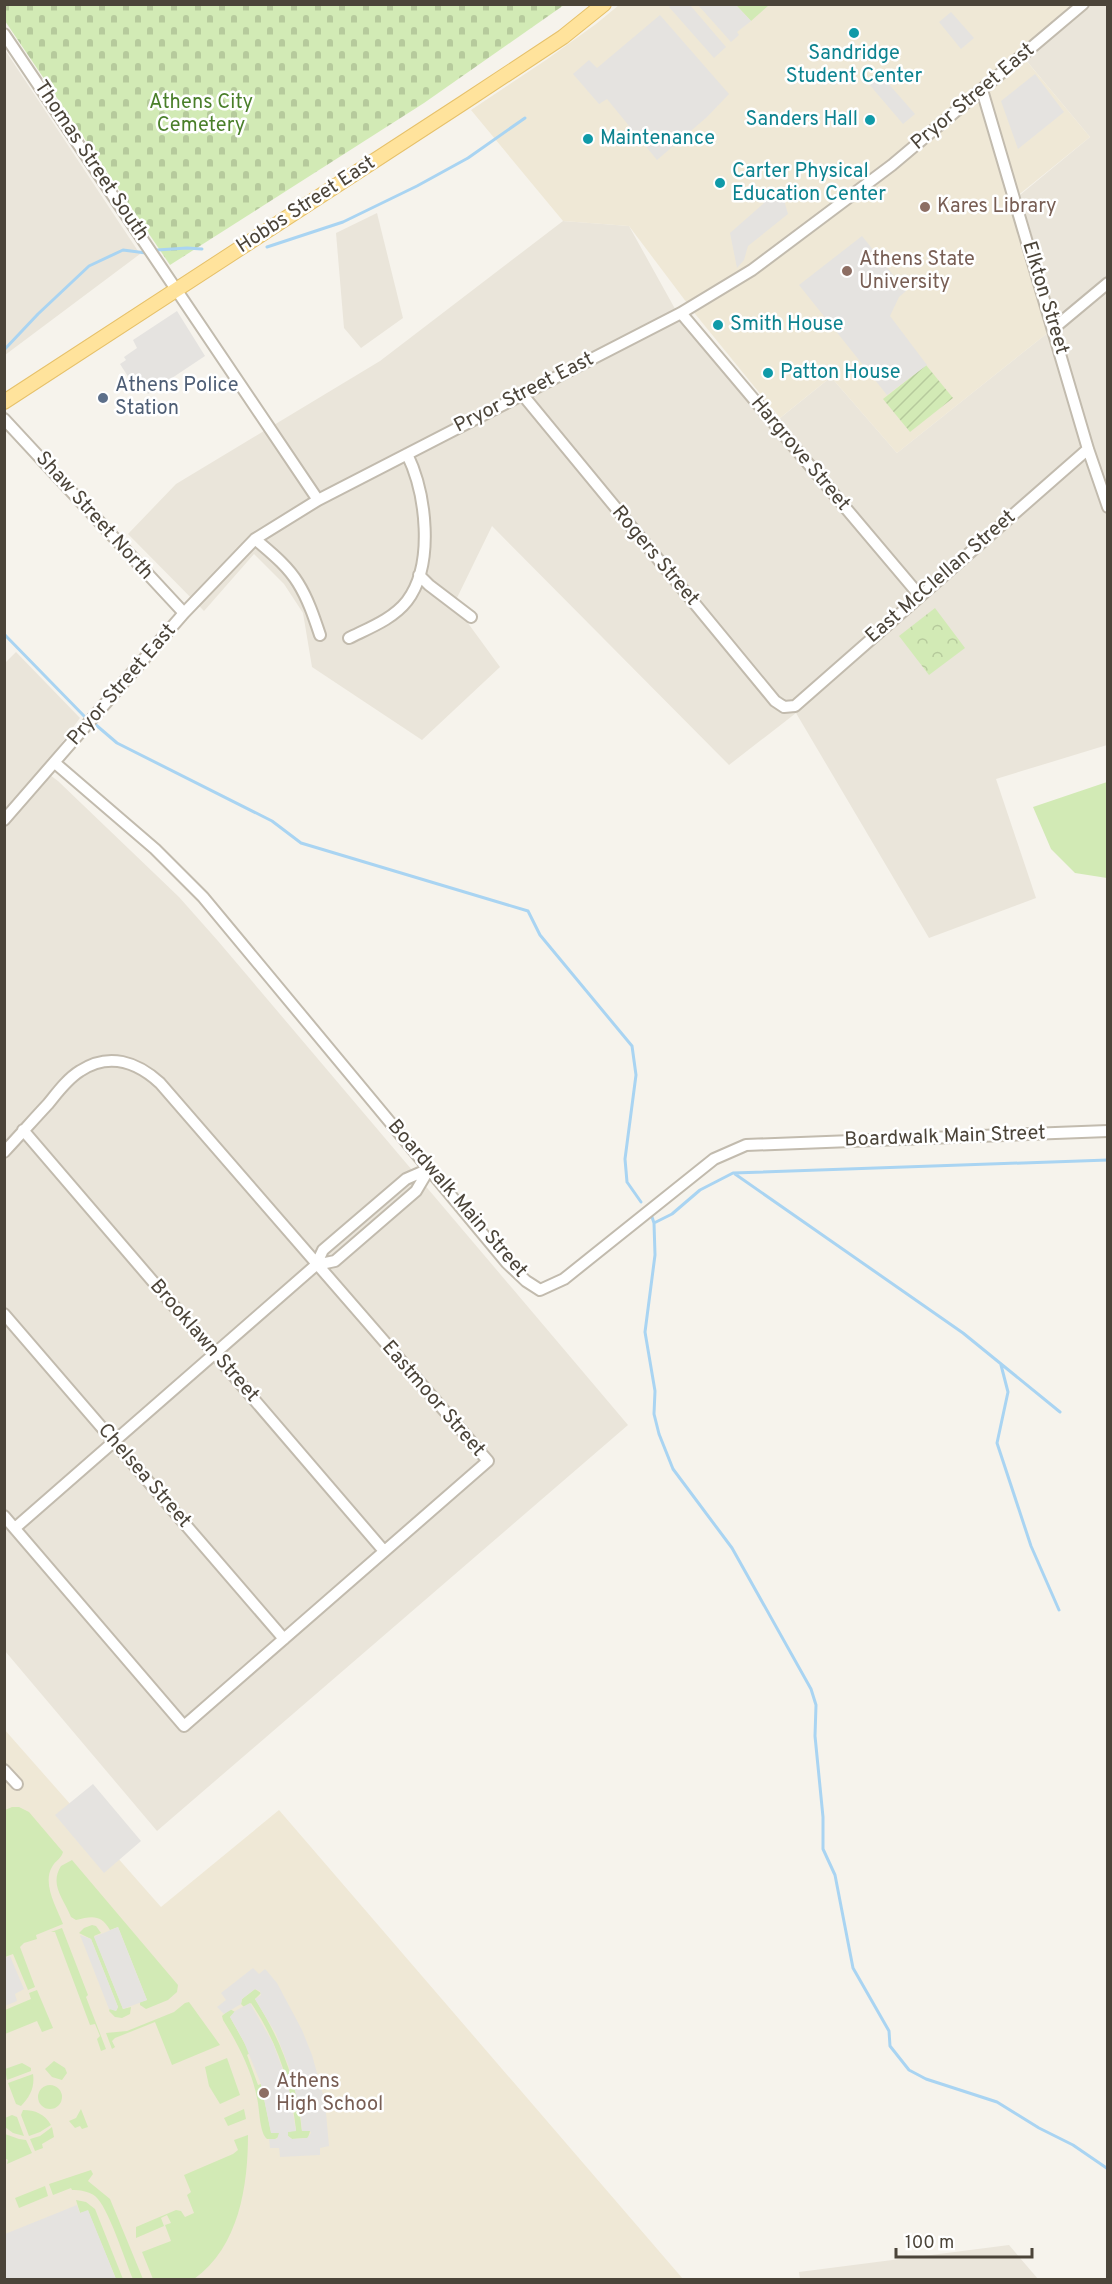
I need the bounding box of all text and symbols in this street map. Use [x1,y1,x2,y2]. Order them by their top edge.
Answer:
marker: Sandridge Student Center [847,26,861,40]
street label: Pryor Street East [906,38,1040,156]
place label: Sandridge Student Center [786,41,922,90]
street label: Thomas Street South [28,76,154,246]
park label: Athens City Cemetery [149,90,253,139]
place label: Sanders Hall [745,107,858,133]
marker: Sanders Hall [863,113,877,127]
place label: Maintenance [600,126,715,152]
marker: Maintenance [581,132,595,146]
street label: Hobbs Street East [232,150,380,260]
place label: Carter Physical Education Center [732,159,886,208]
marker: Carter Physical Education Center [713,176,727,190]
place label: Kares Library [937,194,1057,220]
marker: Kares Library [918,200,932,214]
street label: Elkton Street [1015,238,1075,358]
place label: Athens State University [859,247,975,296]
marker: Athens State University [840,264,854,278]
place label: Smith House [730,312,844,338]
marker: Smith House [711,318,725,332]
street label: Pryor Street East [450,347,598,439]
place label: Patton House [780,360,900,386]
marker: Patton House [761,366,775,380]
place label: Athens Police Station [115,373,238,422]
marker: Athens Police Station [96,391,110,405]
street label: Hargrove Street [744,391,856,517]
street label: Shaw Street North [29,446,159,586]
street label: Rogers Street [605,500,705,612]
street label: East McClellan Street [860,505,1022,649]
street label: Pryor Street East [62,619,182,751]
street label: Boardwalk Main Street [381,1114,533,1284]
street label: Boardwalk Main Street [844,1120,1046,1154]
street label: Brooklawn Street [143,1274,265,1408]
street label: Eastmoor Street [375,1336,491,1462]
street label: Chelsea Street [91,1418,197,1534]
place label: Athens High School [276,2069,383,2118]
marker: Athens High School [257,2086,271,2100]
scale bar [896,2221,1032,2259]
text: 100 m [905,2232,954,2255]

